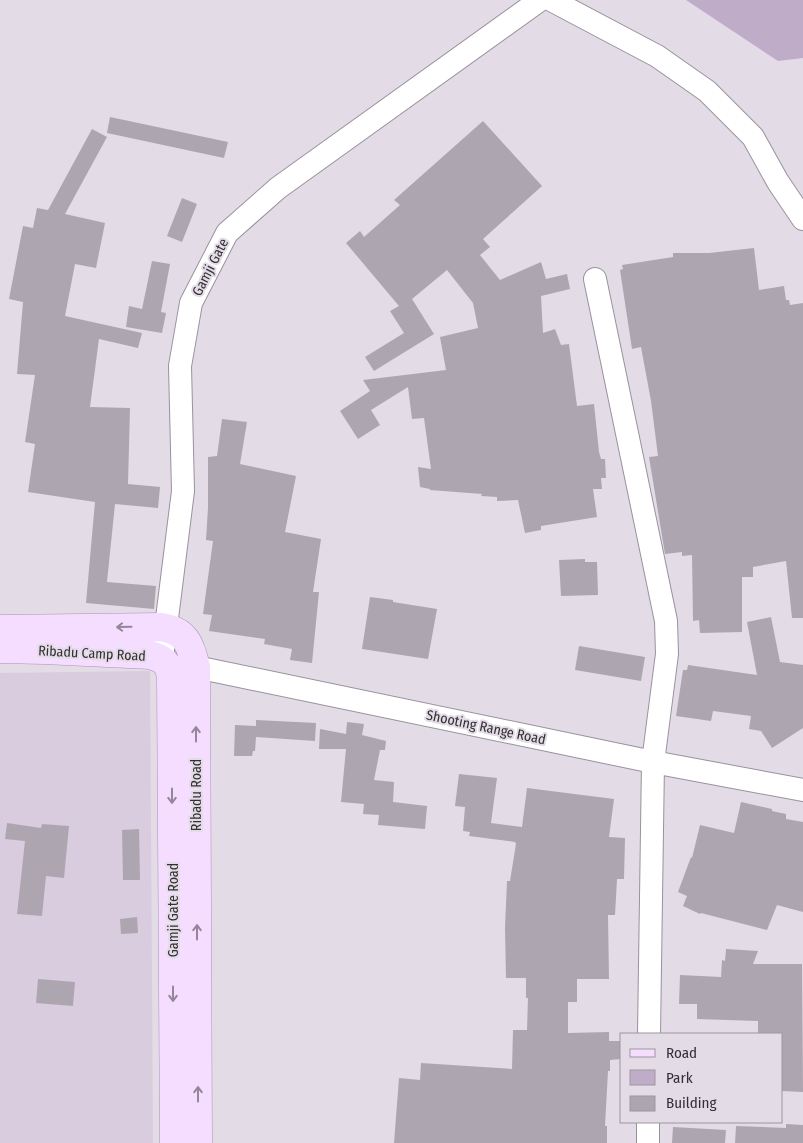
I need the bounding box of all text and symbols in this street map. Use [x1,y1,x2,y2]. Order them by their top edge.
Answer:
street label: Gamji Gate [189,236,232,299]
one-way arrow [116,622,132,632]
street label: Ribadu Camp Road [38,642,146,665]
street label: Shooting Range Road [425,707,547,748]
one-way arrow [191,727,201,743]
street label: Ribadu Road [188,759,205,831]
one-way arrow [167,788,177,804]
street label: Gamji Gate Road [165,863,182,957]
one-way arrow [192,924,202,940]
one-way arrow [168,986,178,1002]
legend [620,1033,783,1123]
text: Road [666,1044,697,1062]
text: Park [666,1069,693,1087]
one-way arrow [193,1087,203,1103]
text: Building [666,1094,717,1112]

